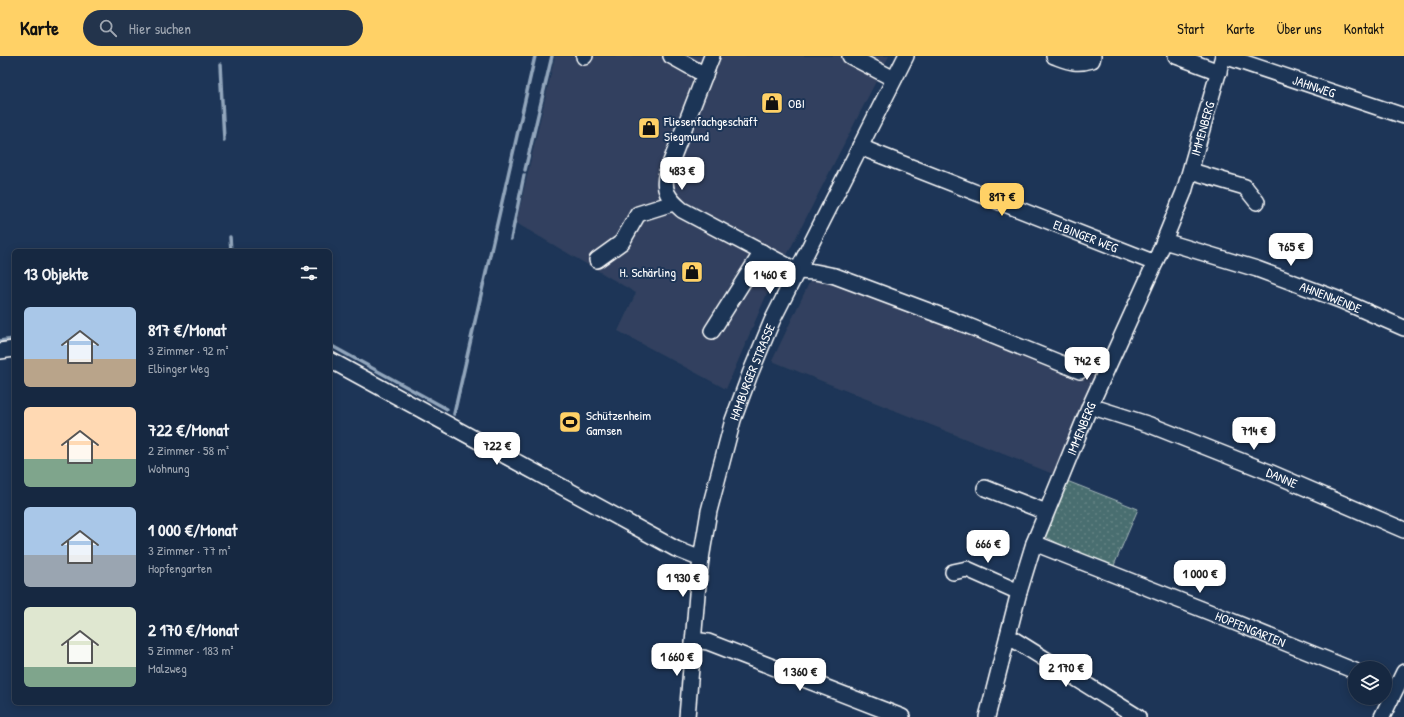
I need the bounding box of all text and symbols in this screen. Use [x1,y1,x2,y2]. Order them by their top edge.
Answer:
search box [83,10,363,46]
text: Karte [20,15,59,41]
icon: search [97,17,119,39]
text: Hier suchen [129,18,191,39]
text: Start [1177,19,1204,38]
text: Karte [1226,19,1255,38]
text: Über uns [1277,19,1322,38]
text: Kontakt [1344,19,1384,38]
street label: JAHNWEG [1290,71,1339,102]
shop icon: OBI [759,90,785,116]
place label: OBI [788,94,805,112]
street label: IMMENBERG [1186,99,1219,158]
place label: Fliesenfachgeschäft Siegmund [663,112,758,145]
shop icon: Fliesenfachgeschäft Siegmund [636,115,662,141]
pin: 483 € [654,157,710,191]
text: 483 € [669,161,695,179]
pin: 817 € [974,183,1030,217]
text: 817 € [989,187,1015,205]
street label: ELBINGER WEG [1051,215,1121,257]
pin: 765 € [1263,233,1319,267]
text: 765 € [1278,237,1304,255]
shop icon: H. Schärling [679,259,705,285]
pin: 1 460 € [733,261,807,295]
text: 13 Objekte [24,262,89,285]
icon: filters [298,262,320,284]
place label: H. Schärling [620,263,676,281]
text: 1 460 € [754,265,786,283]
street label: AHNENWENDE [1297,277,1365,317]
text: 817 €/Monat [148,318,226,341]
street label: HAMBURGER STRASSE [725,320,779,423]
icon: home [56,323,104,371]
text: 3 Zimmer · 92 m² [148,341,228,359]
pin: 742 € [1059,347,1115,381]
text: 742 € [1074,351,1100,369]
text: Elbinger Weg [148,359,209,377]
street label: IMMENBERG [1062,398,1100,458]
place label: Schützenheim Gamsen [586,406,651,439]
sports icon: Schützenheim Gamsen [557,409,583,435]
pin: 714 € [1226,417,1282,451]
text: 722 €/Monat [148,418,229,441]
text: 714 € [1241,421,1267,439]
icon: home [56,423,104,471]
pin: 722 € [469,432,525,466]
text: 722 € [483,436,511,454]
text: 2 Zimmer · 58 m² [148,441,229,459]
text: Wohnung [148,459,189,477]
street label: DANNE [1264,463,1301,492]
text: 1 000 €/Monat [148,518,237,541]
icon: home [56,523,104,571]
pin: 666 € [960,530,1016,564]
text: 666 € [976,534,1000,552]
text: 3 Zimmer · 77 m² [148,541,230,559]
text: Hopfengarten [148,559,212,577]
pin: 1 000 € [1163,560,1237,594]
pin: 1 930 € [646,564,720,598]
text: 1 000 € [1183,564,1217,582]
text: 1 930 € [666,568,700,586]
street label: HOPFENGARTEN [1213,607,1289,651]
text: 2 170 €/Monat [148,618,239,641]
icon: home [56,623,104,671]
text: 5 Zimmer · 183 m² [148,641,233,659]
pin: 1 660 € [640,643,714,677]
text: 1 660 € [660,647,694,665]
pin: 2 170 € [1029,654,1103,688]
pin: 1 360 € [763,658,837,692]
text: 2 170 € [1048,658,1084,676]
text: Malzweg [148,659,187,677]
map controls [1348,661,1392,705]
button: layers [1348,661,1392,705]
text: 1 360 € [783,662,817,680]

